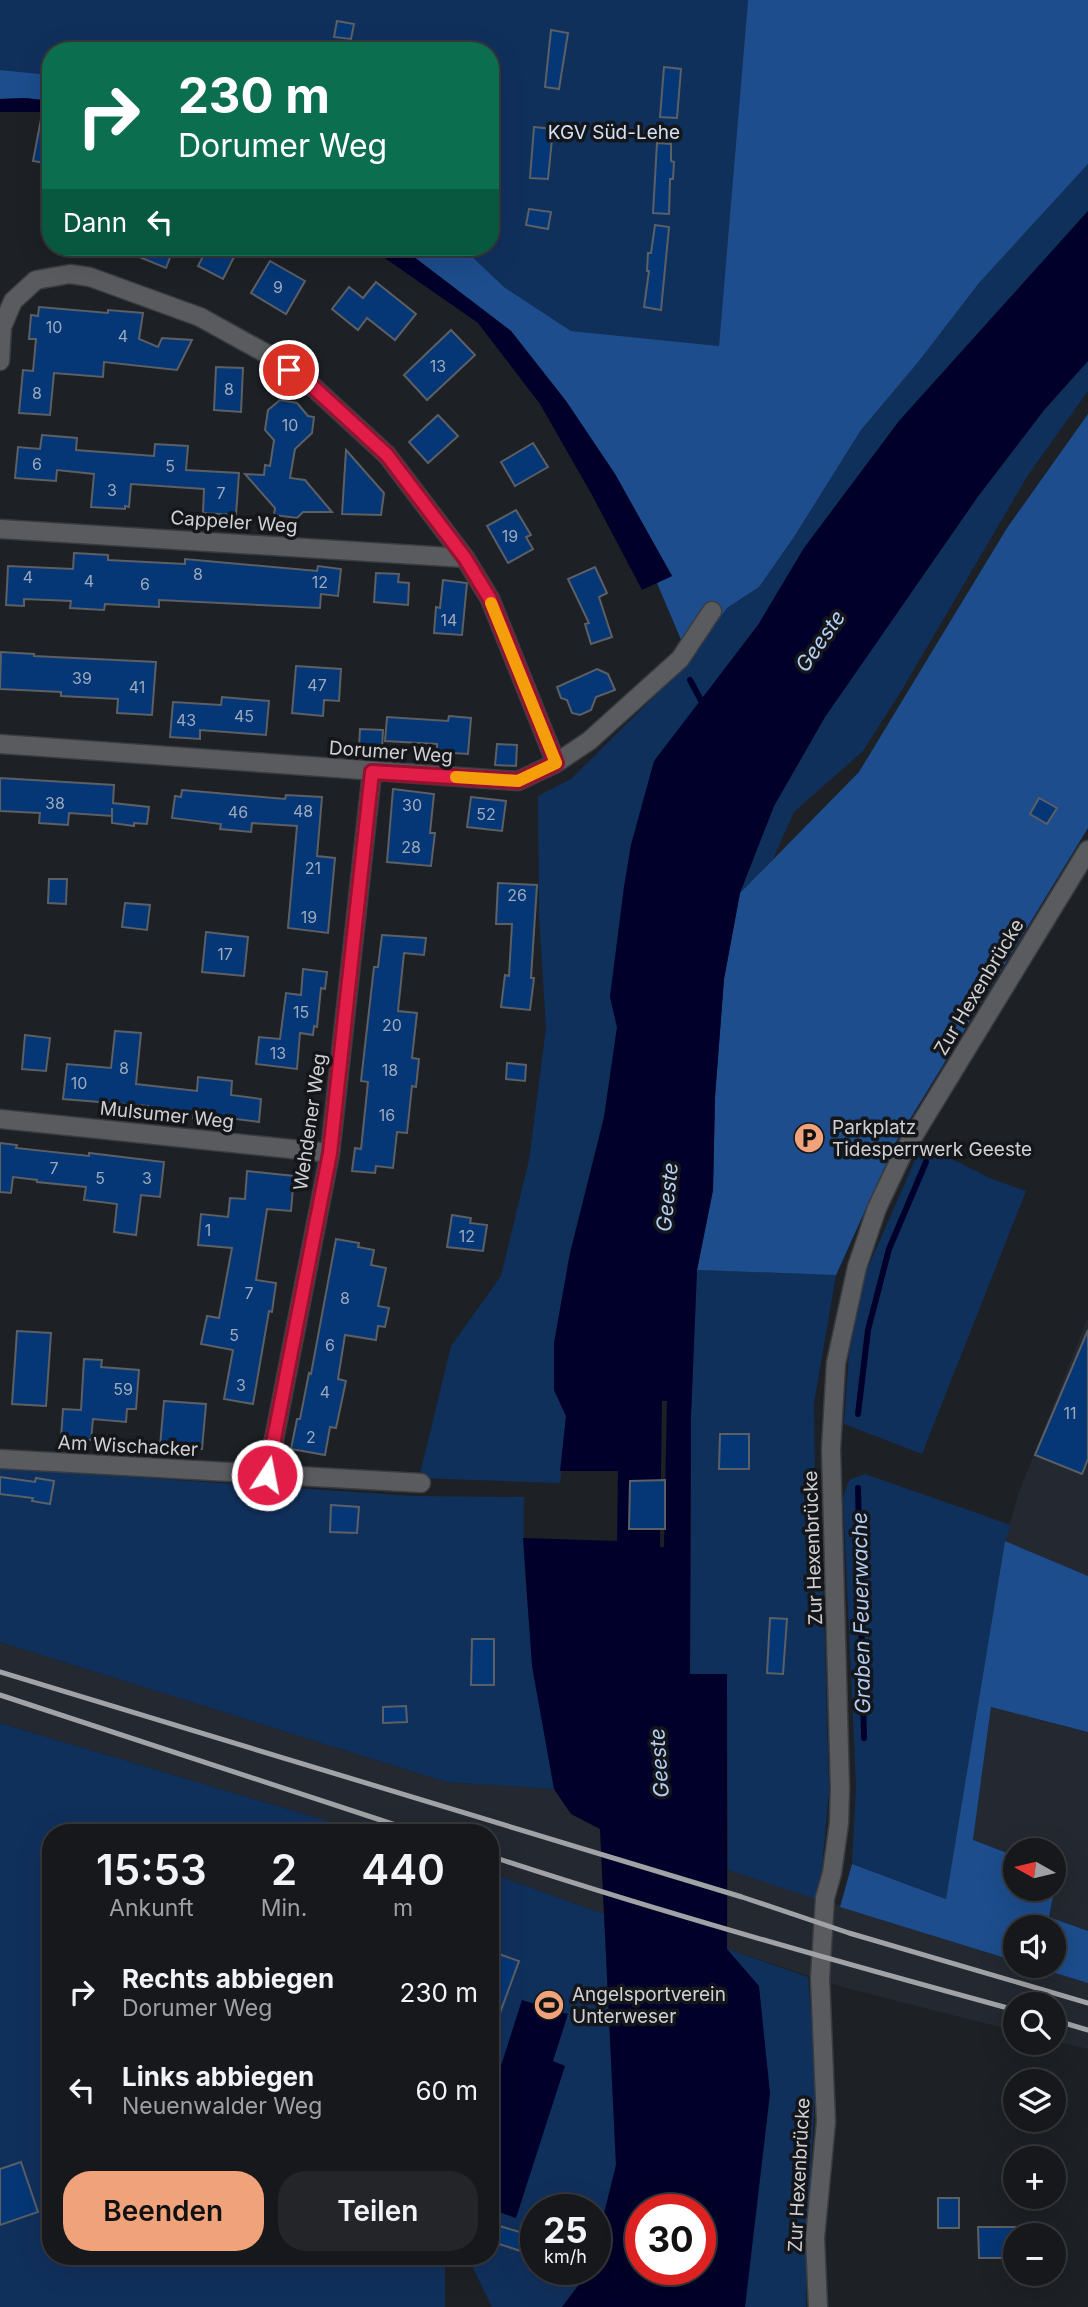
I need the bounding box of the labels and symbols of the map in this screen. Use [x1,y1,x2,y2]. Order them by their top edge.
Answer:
park label: KGV Süd-Lehe [548,121,680,144]
house number: 9 [273,277,283,297]
house number: 10 [46,317,62,337]
house number: 4 [118,326,128,346]
pin [259,340,319,400]
house number: 13 [430,356,446,376]
house number: 8 [224,379,234,399]
house number: 8 [32,383,42,403]
house number: 10 [282,415,298,435]
house number: 6 [32,454,42,474]
house number: 5 [165,456,175,476]
house number: 3 [107,480,117,500]
house number: 7 [216,483,226,503]
street label: Cappeler Weg [170,506,298,538]
house number: 19 [502,526,518,546]
house number: 8 [193,564,203,584]
house number: 4 [23,567,33,587]
house number: 4 [84,571,94,591]
house number: 12 [312,572,328,592]
house number: 6 [140,574,150,594]
water label: Geeste [790,605,850,677]
house number: 14 [441,610,457,630]
house number: 39 [72,668,92,688]
house number: 47 [307,675,327,695]
house number: 41 [129,677,145,697]
house number: 45 [234,706,254,726]
house number: 43 [176,710,196,730]
street label: Dorumer Weg [328,736,454,768]
house number: 38 [45,793,65,813]
house number: 30 [402,795,422,815]
house number: 48 [293,801,313,821]
house number: 46 [228,802,248,822]
house number: 52 [476,804,496,824]
house number: 28 [401,837,421,857]
house number: 21 [305,858,321,878]
house number: 26 [507,885,527,905]
house number: 19 [301,907,317,927]
street label: Zur Hexenbrücke [929,915,1029,1059]
house number: 17 [217,944,233,964]
house number: 15 [293,1002,309,1022]
house number: 20 [382,1015,402,1035]
house number: 13 [270,1043,286,1063]
street label: Wehdener Weg [289,1052,331,1192]
house number: 8 [119,1058,129,1078]
house number: 18 [382,1060,398,1080]
house number: 10 [71,1073,87,1093]
street label: Mulsumer Weg [99,1097,235,1133]
house number: 16 [379,1105,395,1125]
place label: Parkplatz Tidesperrwerk Geeste [832,1116,1032,1161]
parking icon: Parkplatz Tidesperrwerk Geeste [792,1121,826,1155]
house number: 7 [49,1158,59,1178]
water label: Geeste [651,1161,683,1233]
house number: 5 [95,1168,105,1188]
house number: 3 [142,1168,152,1188]
house number: 1 [205,1220,211,1240]
house number: 12 [459,1226,475,1246]
house number: 7 [244,1283,254,1303]
house number: 8 [340,1288,350,1308]
house number: 5 [229,1325,239,1345]
house number: 6 [325,1335,335,1355]
house number: 3 [236,1375,246,1395]
house number: 59 [113,1379,133,1399]
house number: 4 [320,1382,330,1402]
house number: 11 [1063,1403,1077,1423]
house number: 2 [306,1427,316,1447]
street label: Am Wischacker [57,1431,199,1461]
position arrow [230,1438,304,1512]
street label: Zur Hexenbrücke [799,1470,827,1626]
water label: Graben Feuerwache [847,1512,875,1714]
water label: Geeste [644,1727,674,1799]
north arrow [1003,1838,1066,1900]
place label: Angelsportverein Unterweser [572,1983,726,2028]
sports icon: Angelsportverein Unterweser [532,1988,566,2022]
street label: Zur Hexenbrücke [783,2097,815,2253]
speed limit sign: 30 [625,2194,716,2285]

